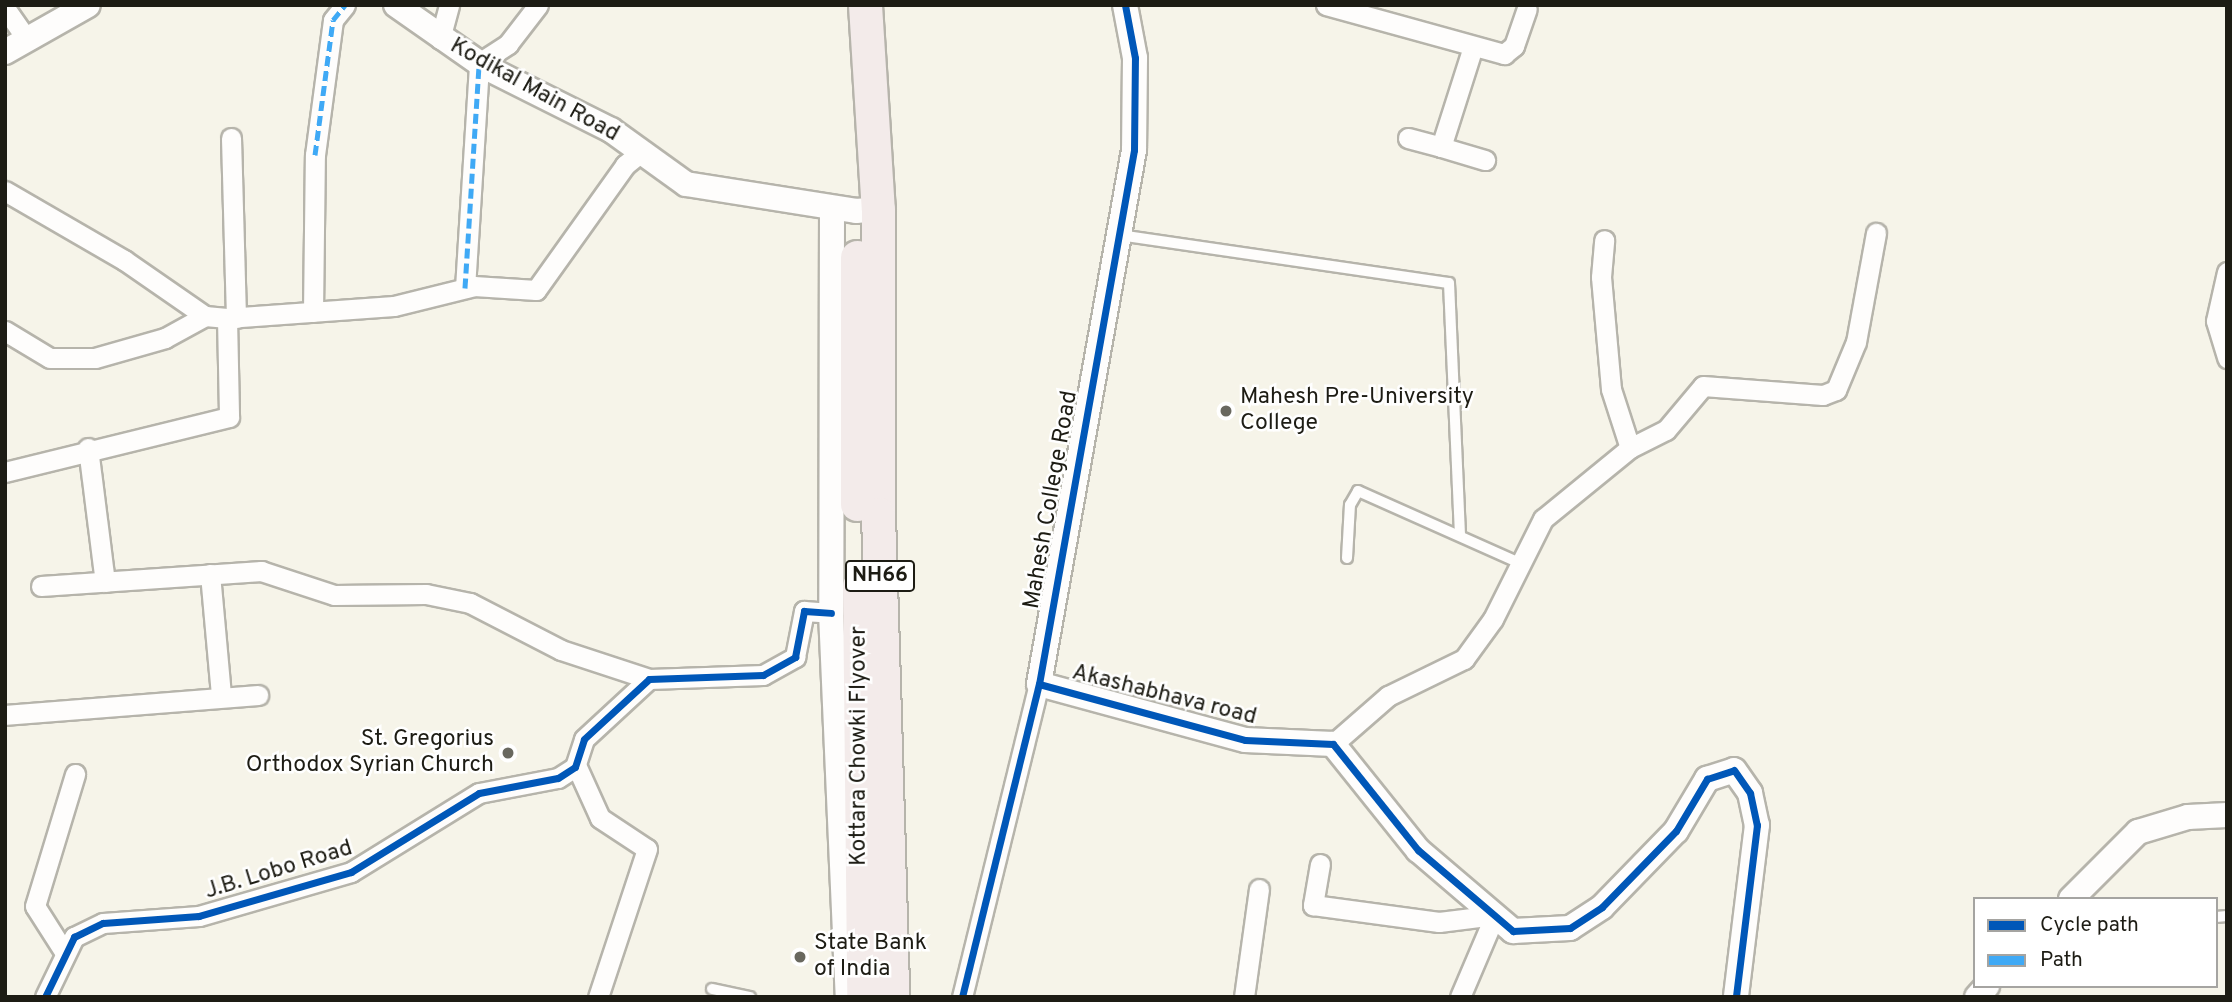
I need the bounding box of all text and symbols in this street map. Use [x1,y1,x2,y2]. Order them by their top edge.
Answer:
street label: Kodikal Main Road [445,33,623,149]
place label: Mahesh Pre-University College [1240,384,1474,438]
street label: Mahesh College Road [1019,389,1085,611]
marker: Mahesh Pre-University College [1218,403,1234,419]
road number: NH66 [845,558,915,594]
street label: Kottara Chowki Flyover [846,626,874,866]
street label: Akashabhava road [1069,660,1259,732]
place label: St. Gregorius Orthodox Syrian Church [246,726,494,780]
marker: St. Gregorius Orthodox Syrian Church [500,745,516,761]
street label: J.B. Lobo Road [202,835,356,907]
legend [1973,897,2218,988]
text: Cycle path [2040,912,2139,939]
place label: State Bank of India [814,930,927,984]
text: Path [2040,947,2083,974]
marker: State Bank of India [792,949,808,965]

